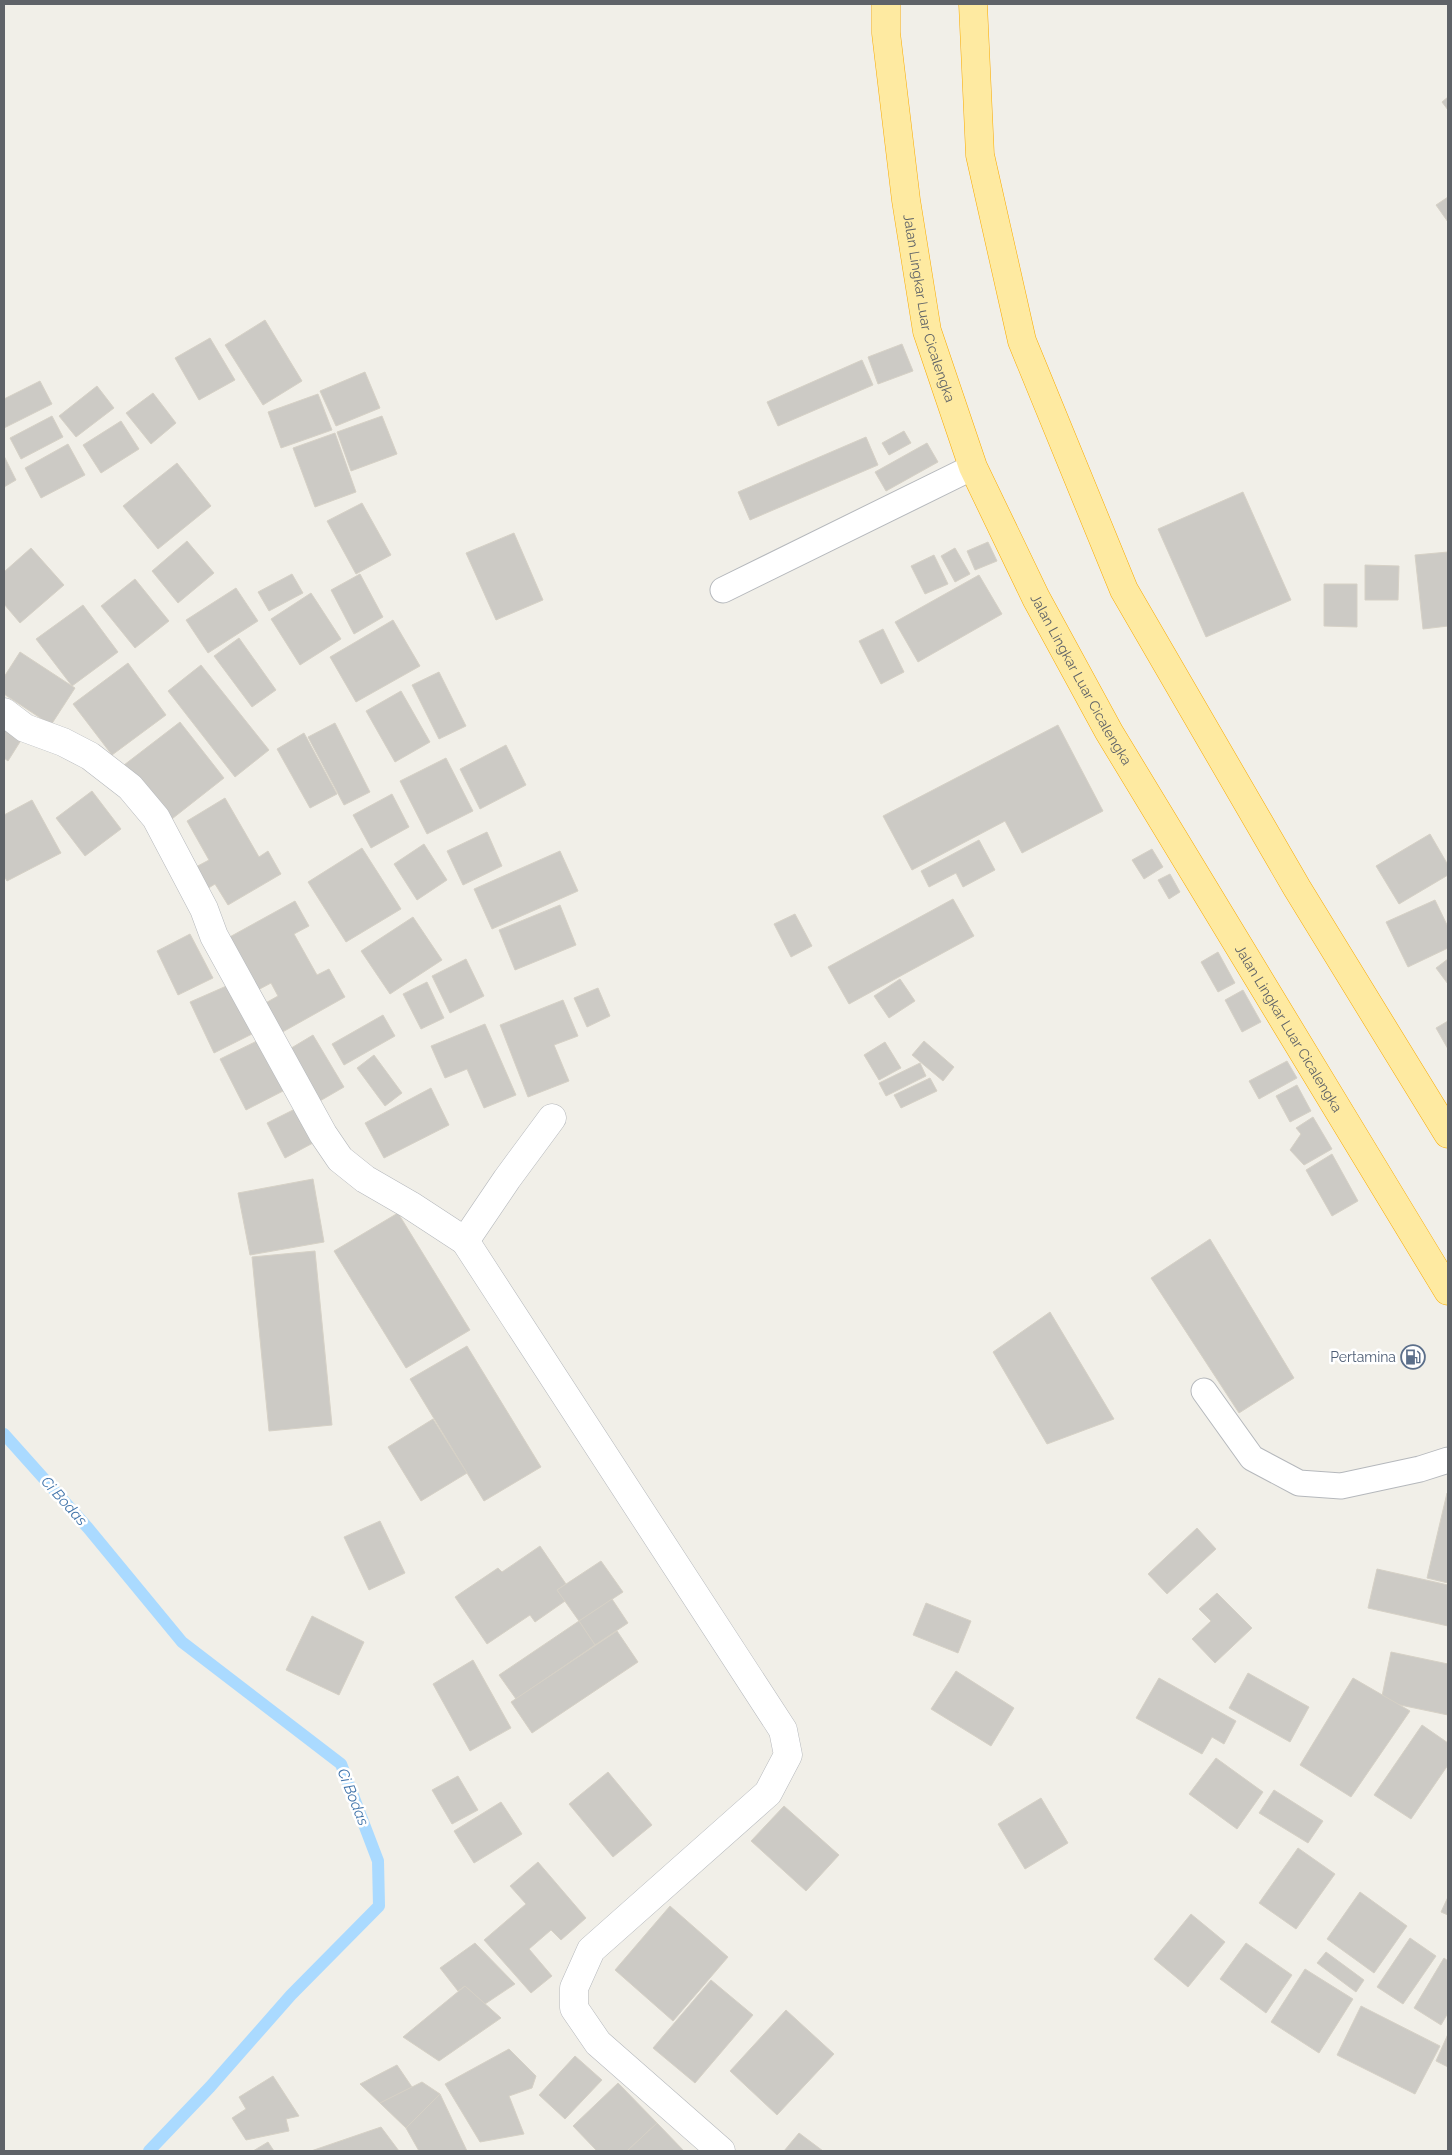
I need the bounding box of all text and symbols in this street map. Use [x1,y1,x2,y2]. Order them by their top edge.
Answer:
street label: Jalan Lingkar Luar Cicalengka [900,213,958,404]
street label: Jalan Lingkar Luar Cicalengka [1027,591,1135,768]
street label: Jalan Lingkar Luar Cicalengka [1232,942,1346,1115]
fuel station icon: Pertamina [1400,1344,1426,1370]
place label: Pertamina [1330,1349,1396,1365]
water label: Ci Bodas [37,1473,91,1529]
water label: Ci Bodas [333,1766,373,1828]

